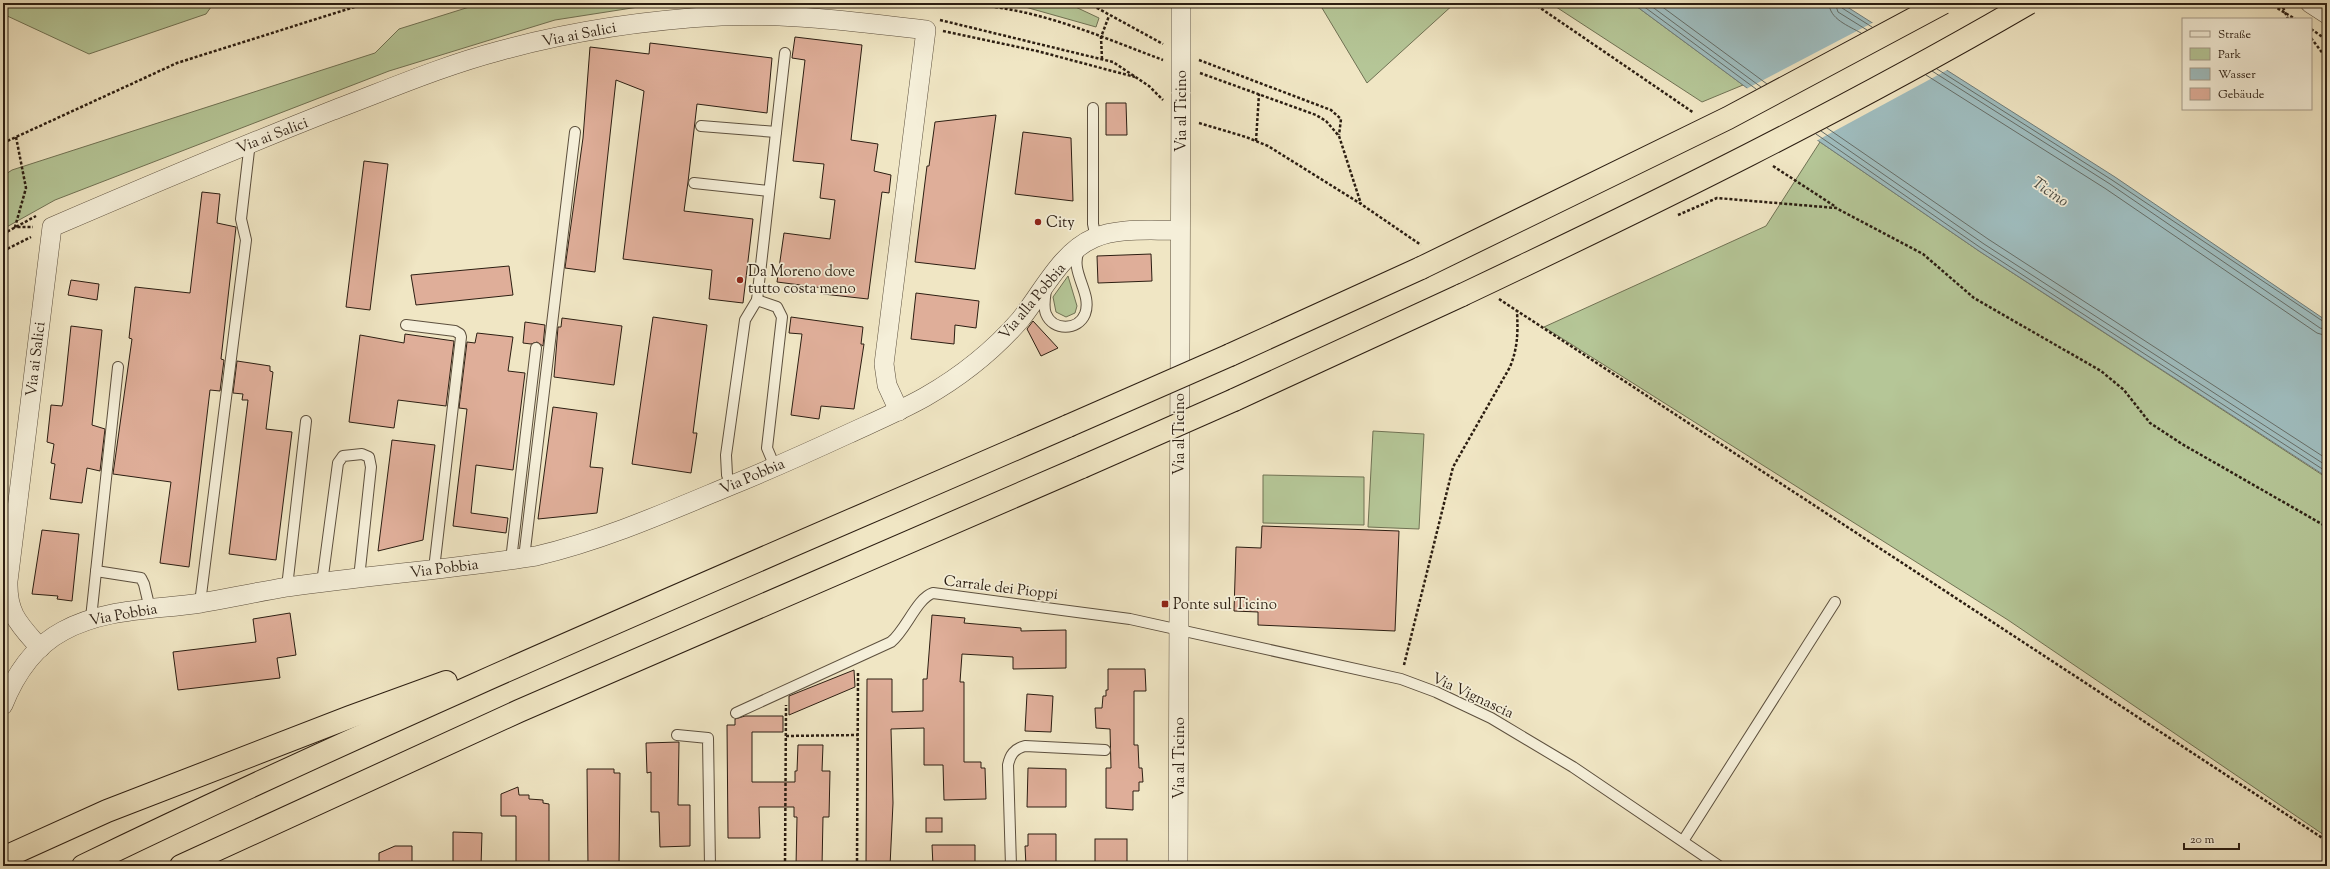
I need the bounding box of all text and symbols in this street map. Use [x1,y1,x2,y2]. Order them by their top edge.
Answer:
street label: Via ai Salici [540,18,618,53]
legend [2182,18,2312,110]
text: Straße [2218,26,2252,44]
text: Park [2218,46,2241,64]
text: Wasser [2218,66,2256,84]
street label: Via al Ticino [1172,70,1193,152]
text: Gebäude [2218,86,2265,104]
street label: Via ai Salici [234,113,311,160]
water label: Ticino [2027,172,2073,214]
place label: City [1046,213,1075,234]
marker: City [1033,217,1043,227]
street label: Via alla Pobbia [995,259,1072,345]
place label: Da Moreno dove tutto costa meno [748,262,856,300]
marker: Da Moreno dove tutto costa meno [735,275,745,285]
street label: Via ai Salici [21,321,51,398]
street label: Via al Ticino [1170,393,1191,475]
street label: Via Pobbia [717,454,788,501]
street label: Via Pobbia [409,555,480,584]
street label: Carrale dei Pioppi [942,571,1059,606]
place label: Ponte sul Ticino [1173,595,1277,616]
street label: Via Pobbia [88,599,159,632]
marker: Ponte sul Ticino [1160,599,1170,609]
street label: Via Vignascia [1428,668,1517,724]
street label: Via al Ticino [1170,717,1191,799]
scale bar [2184,825,2239,851]
text: 20 m [2190,831,2215,849]

